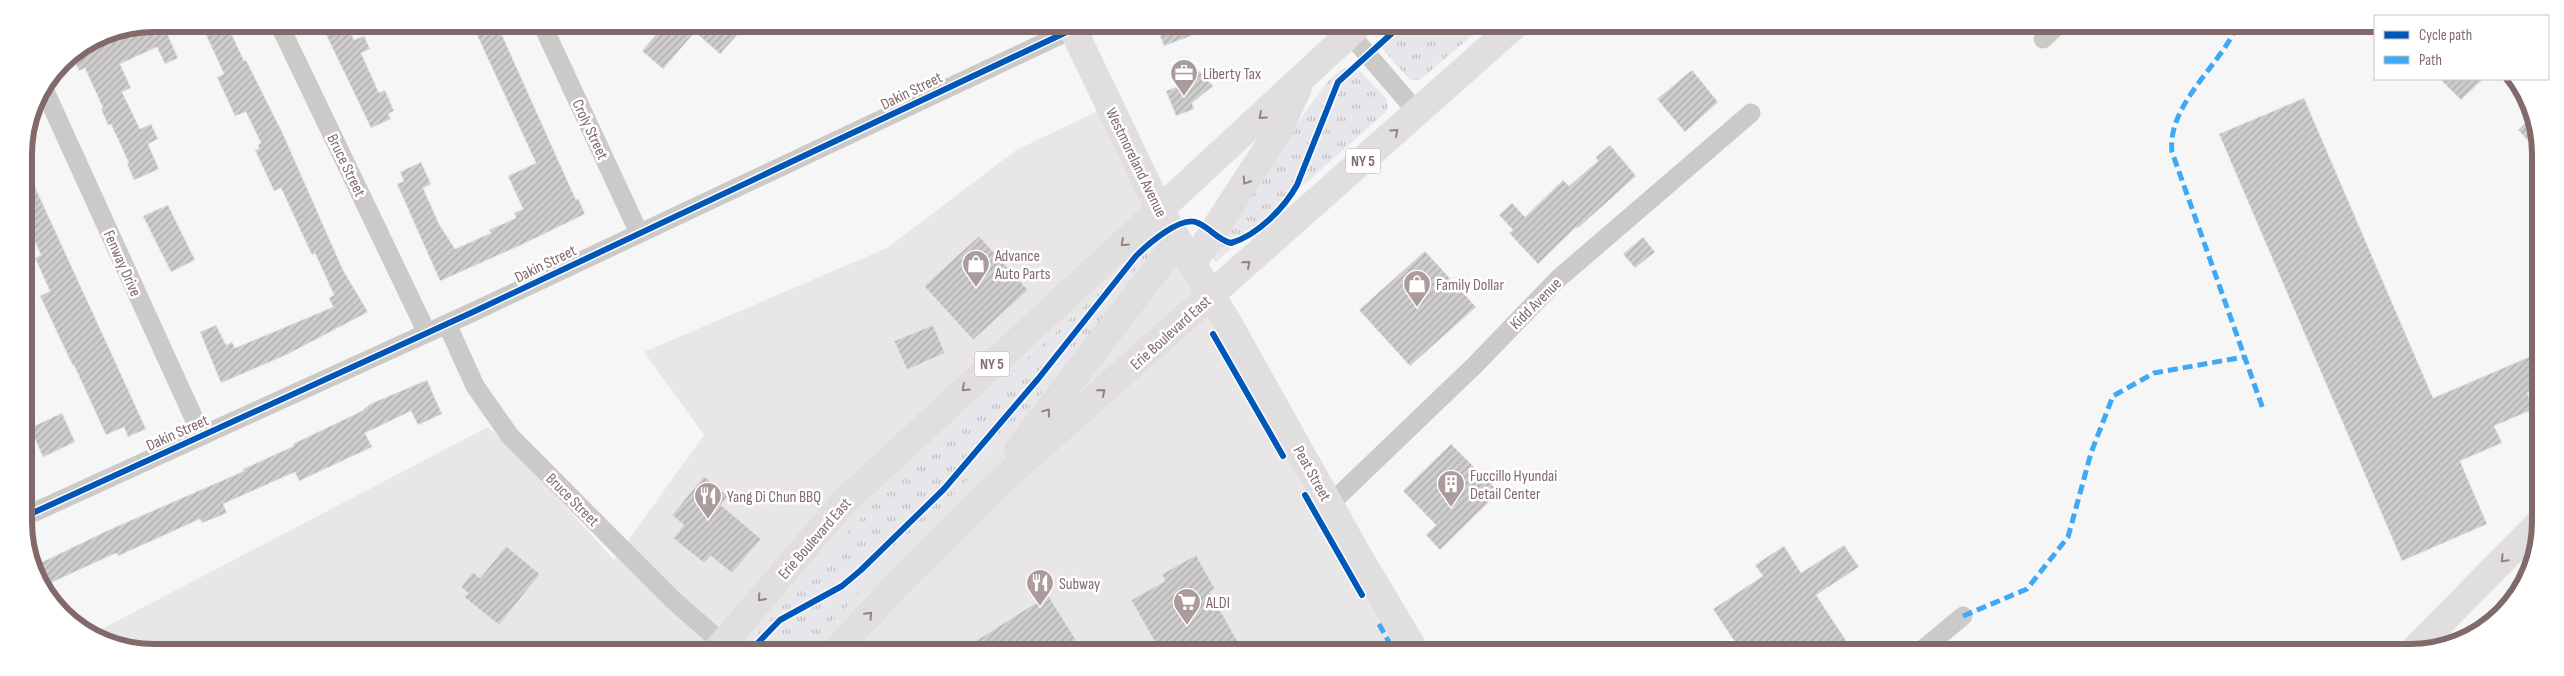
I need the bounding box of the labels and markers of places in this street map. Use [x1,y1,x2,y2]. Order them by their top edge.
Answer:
office icon: Liberty Tax [1169,58,1199,97]
place label: Liberty Tax [1203,65,1261,84]
place label: Advance Auto Parts [994,247,1051,284]
shop icon: Advance Auto Parts [961,249,991,288]
shop icon: Family Dollar [1402,269,1432,308]
place label: Family Dollar [1436,276,1505,295]
place label: Fuccillo Hyundai Detail Center [1470,467,1557,504]
building icon: Fuccillo Hyundai Detail Center [1436,469,1466,508]
restaurant icon: Yang Di Chun BBQ [693,481,723,520]
place label: Yang Di Chun BBQ [727,488,821,507]
restaurant icon: Subway [1025,568,1055,607]
place label: Subway [1059,575,1100,594]
supermarket icon: ALDI [1172,587,1202,626]
place label: ALDI [1205,594,1230,613]

